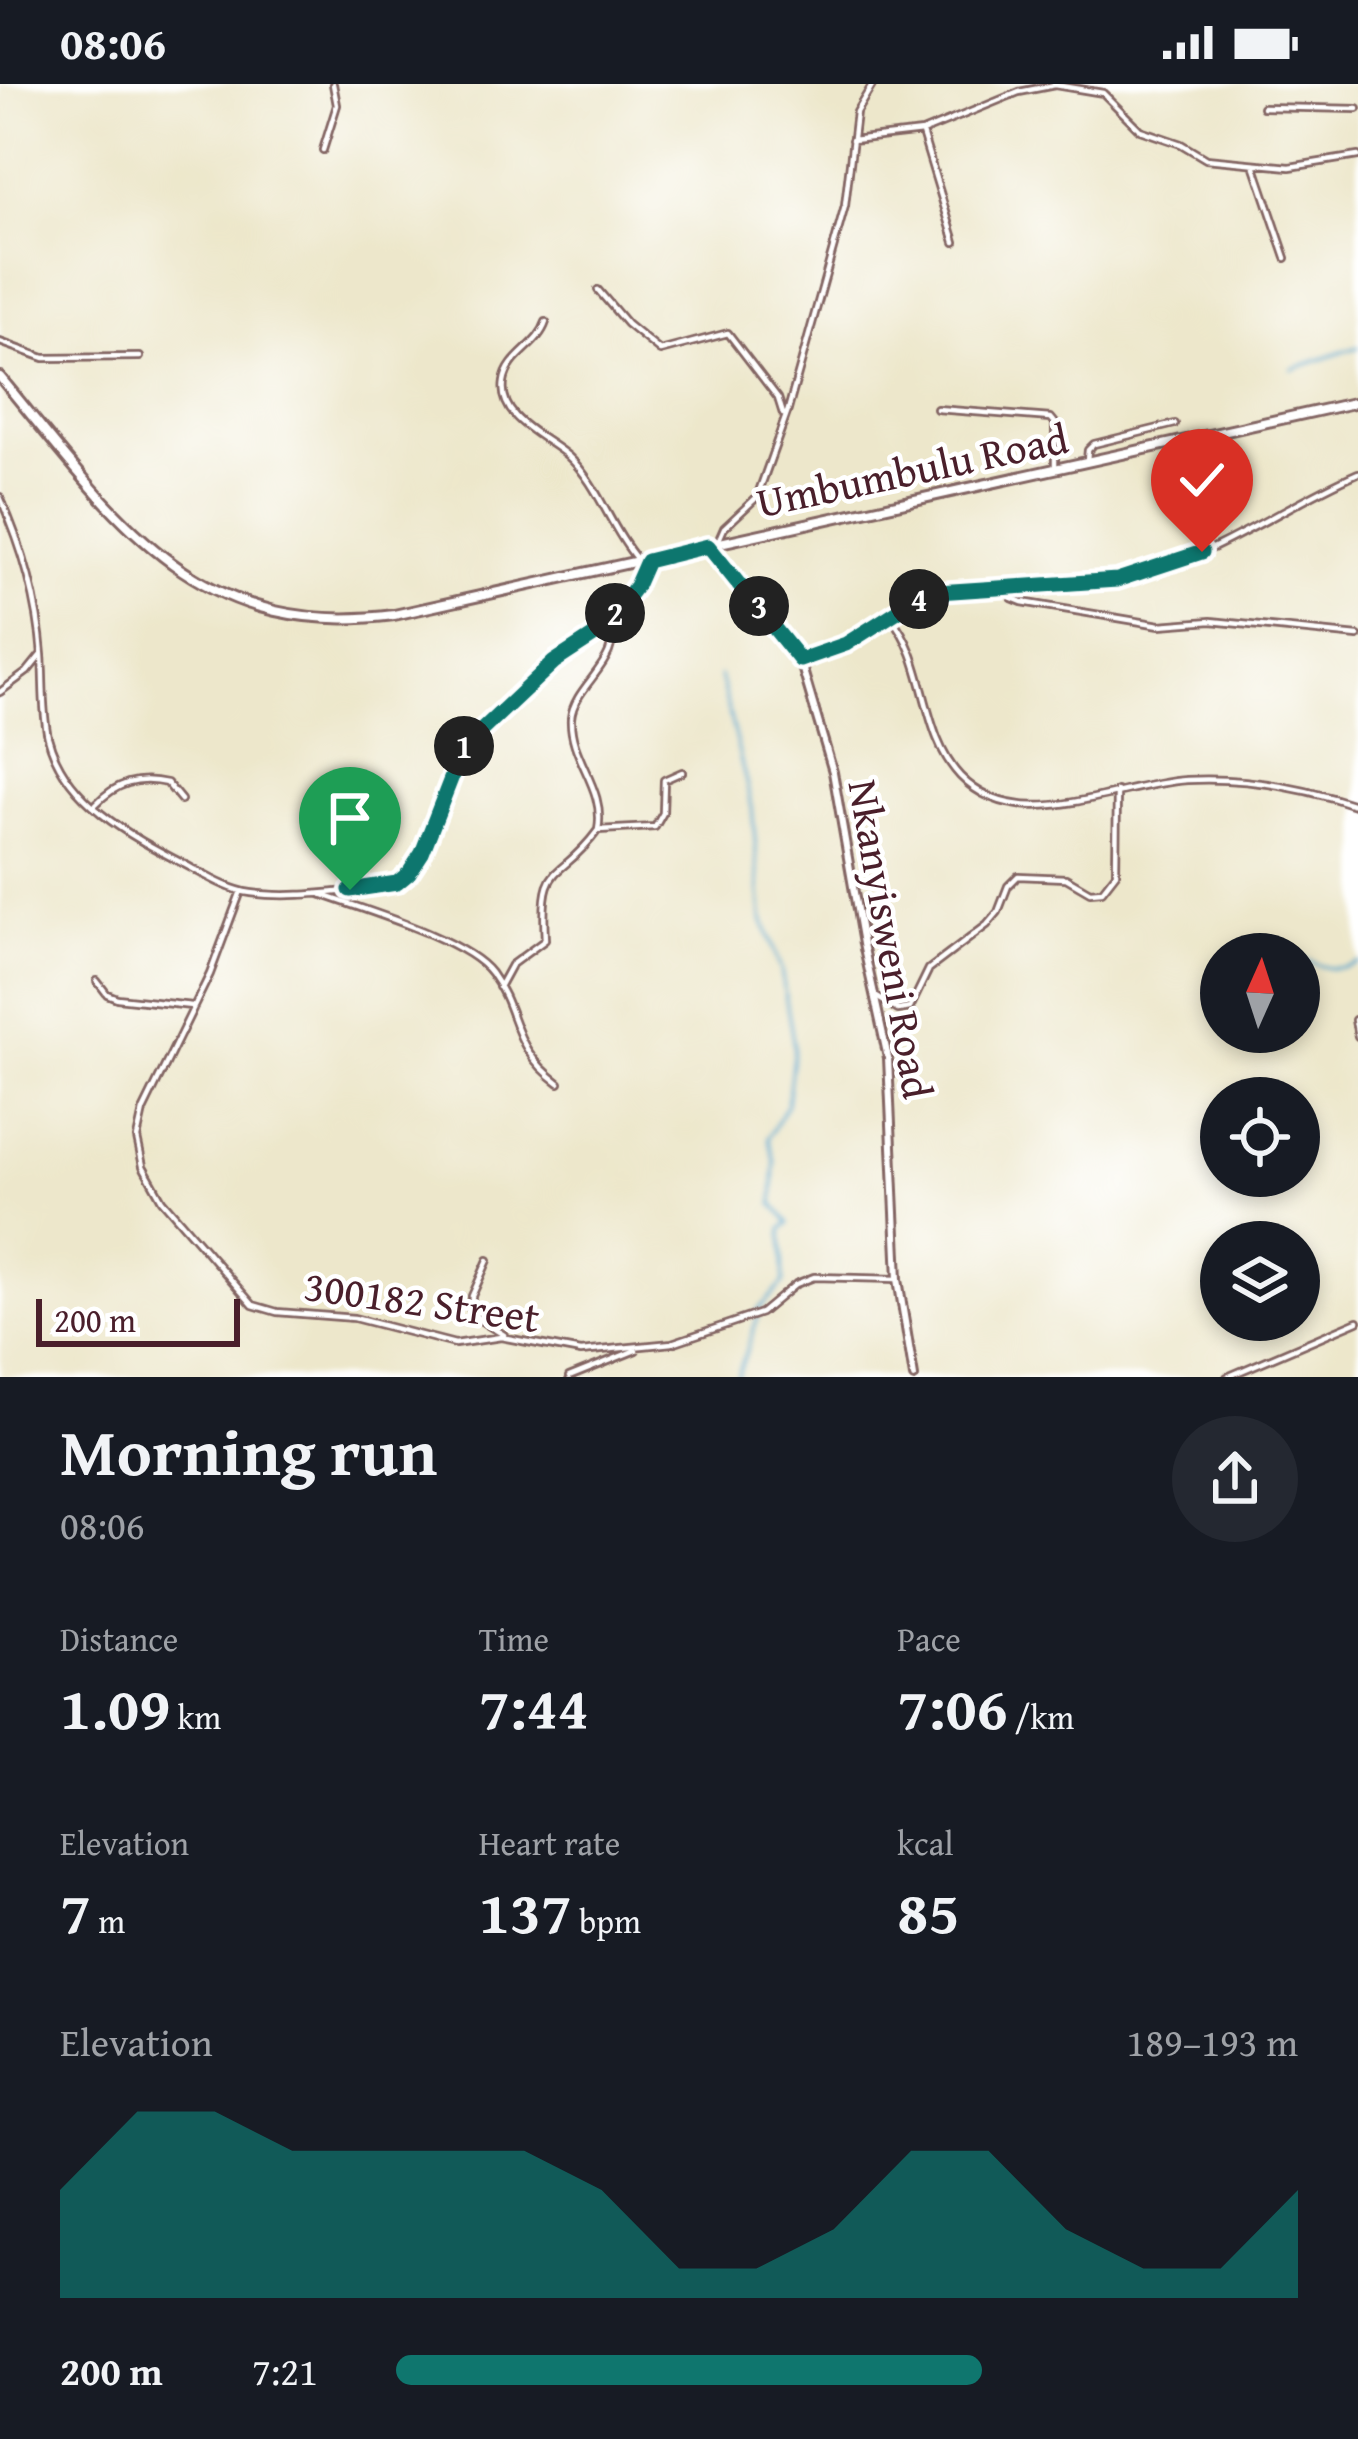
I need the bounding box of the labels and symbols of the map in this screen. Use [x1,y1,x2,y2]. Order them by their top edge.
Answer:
street label: Umbumbulu Road [751,407,1074,532]
pin [1151,429,1253,552]
pin: 4 [889,569,949,629]
pin: 3 [729,576,789,636]
pin: 2 [585,583,645,643]
pin: 1 [434,716,494,776]
pin [299,767,401,890]
street label: Nkanyisweni Road [833,775,950,1104]
north arrow [1200,933,1320,1053]
street label: 300182 Street [301,1254,544,1347]
scale bar [36,1293,240,1346]

